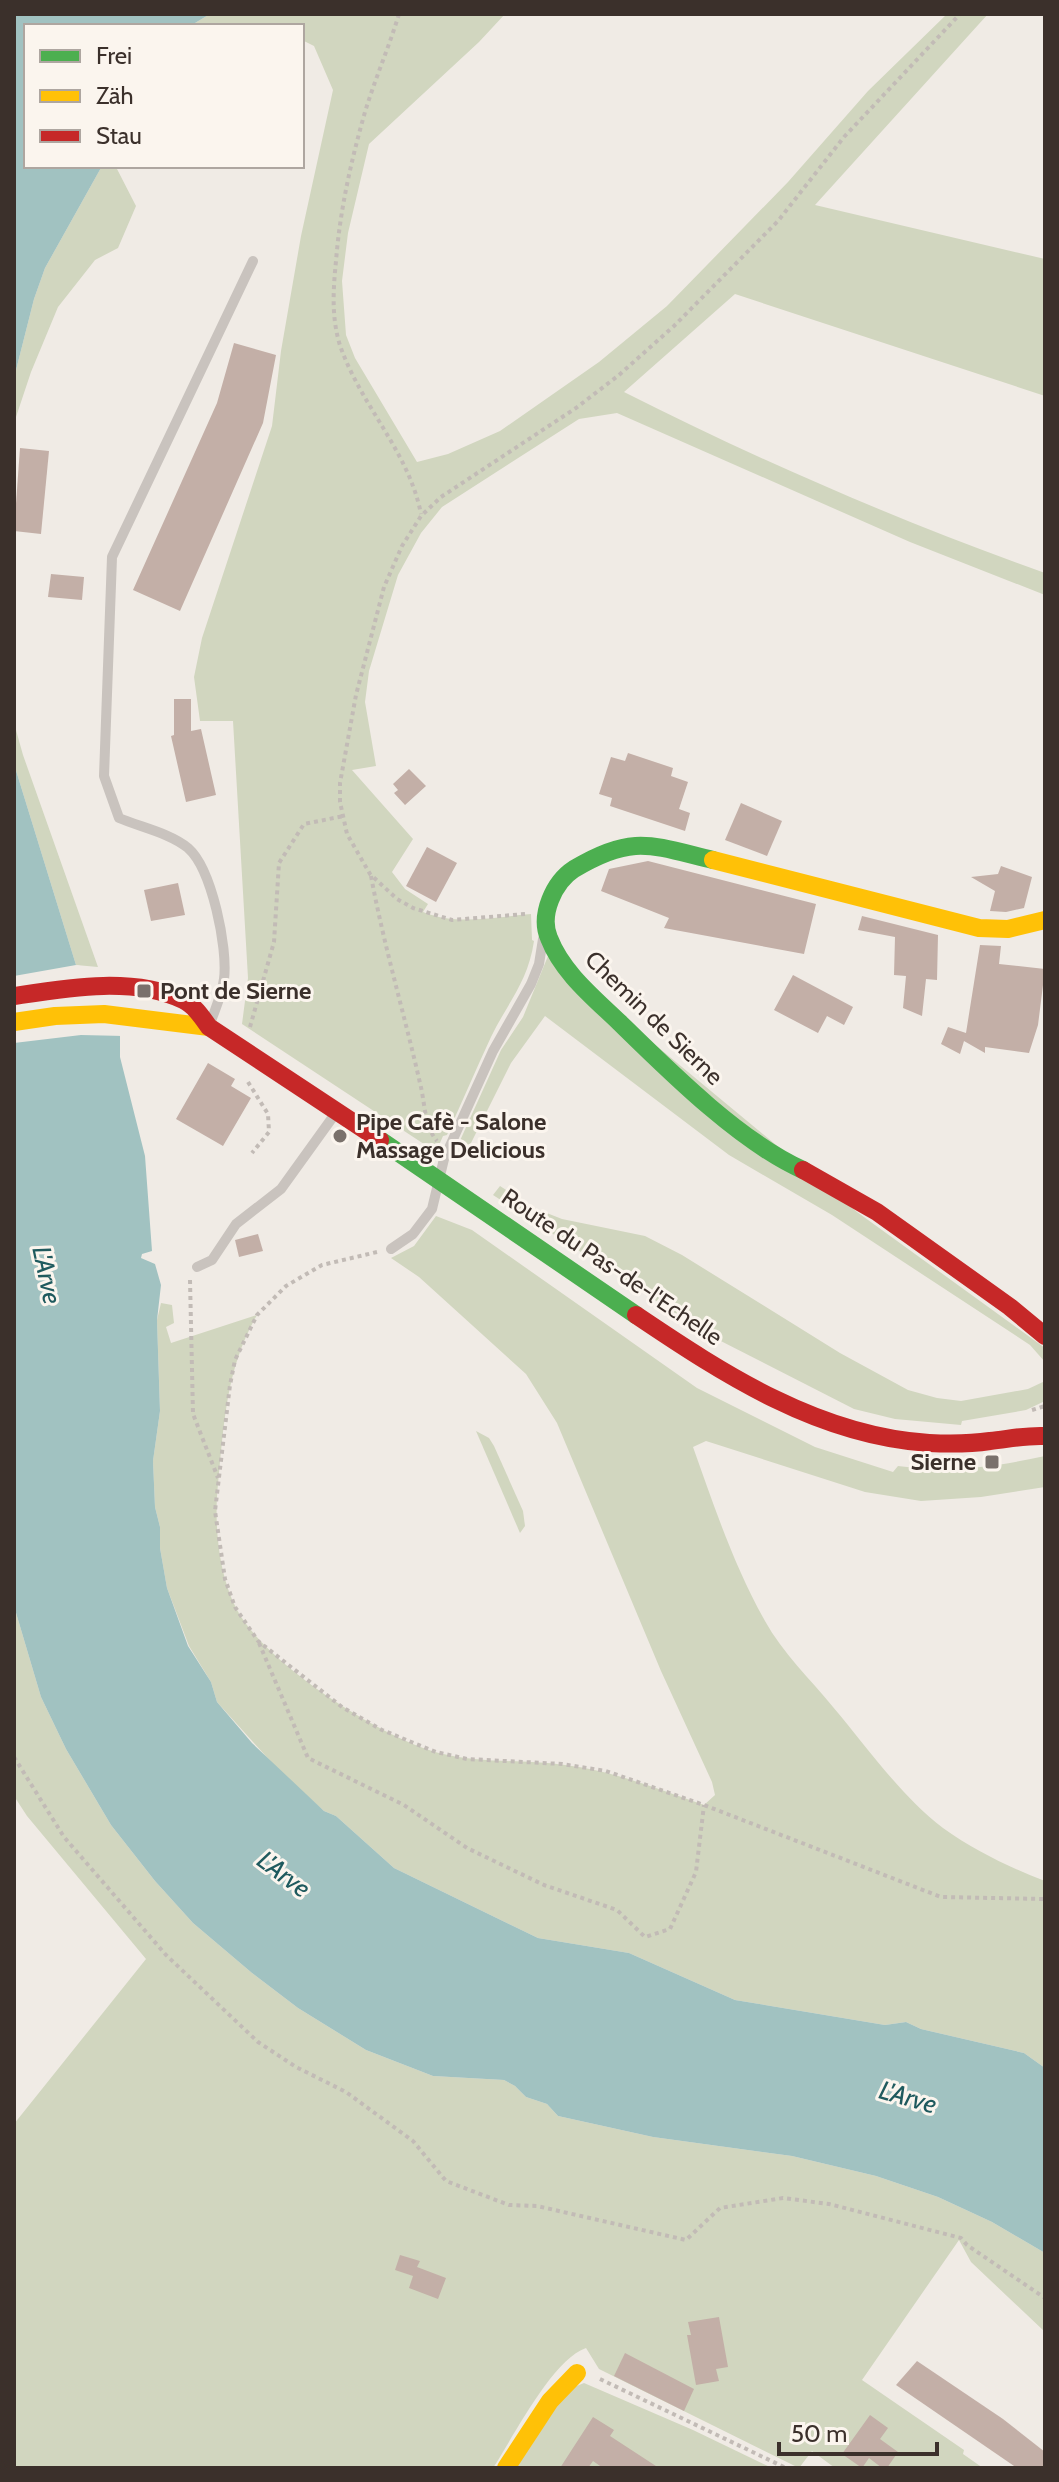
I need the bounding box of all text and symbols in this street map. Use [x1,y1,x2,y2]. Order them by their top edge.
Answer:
legend [24,24,304,168]
text: Frei [96,41,132,70]
text: Zäh [96,81,133,110]
text: Stau [96,121,142,150]
street label: Chemin de Sierne [579,944,729,1091]
place label: Pont de Sierne [160,976,311,1005]
marker: Pont de Sierne [135,982,153,1000]
place label: Pipe Cafè - Salone Massage Delicious [356,1107,546,1164]
marker: Pipe Cafè - Salone Massage Delicious [331,1127,349,1145]
street label: Route du Pas-de-l'Echelle [496,1182,728,1351]
water label: L'Arve [25,1243,69,1307]
place label: Sierne [911,1447,976,1476]
marker: Sierne [983,1453,1001,1471]
water label: L'Arve [251,1844,317,1904]
water label: L'Arve [876,2074,940,2120]
scale bar [779,2406,937,2456]
text: 50 m [791,2419,847,2448]

